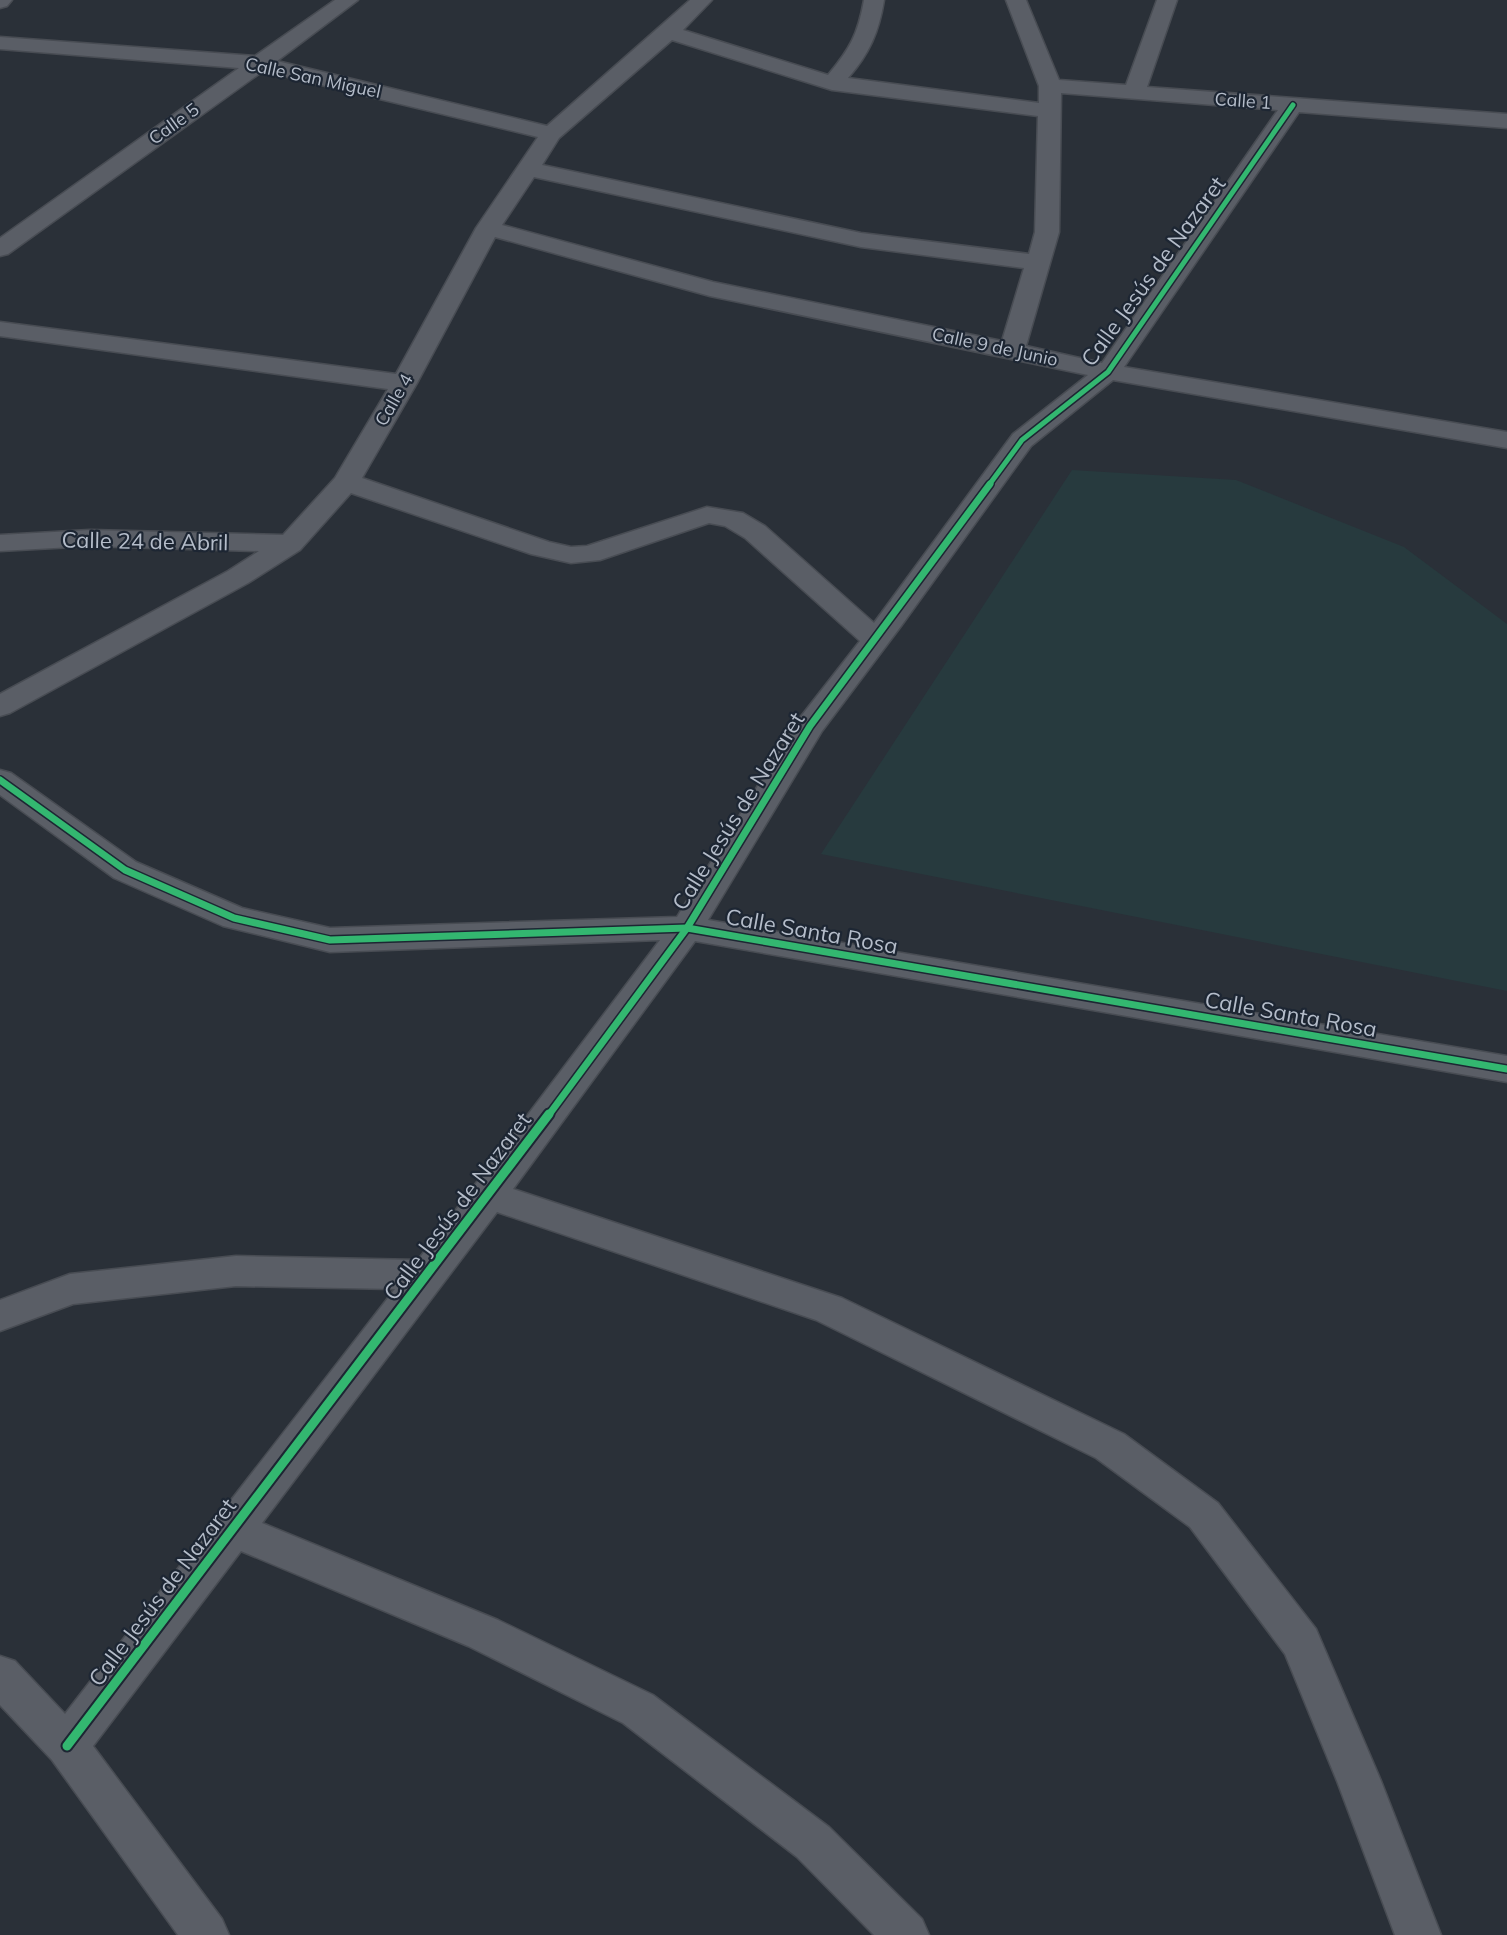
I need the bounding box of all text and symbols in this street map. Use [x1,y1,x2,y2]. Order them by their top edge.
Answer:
street label: Calle San Miguel [243,52,383,103]
street label: Calle 1 [1214,87,1272,114]
street label: Calle 5 [144,98,204,150]
street label: Calle Jesús de Nazaret [1075,170,1232,371]
street label: Calle 9 de Junio [930,322,1060,371]
street label: Calle 4 [369,369,418,430]
street label: Calle 24 de Abril [61,526,229,556]
street label: Calle Jesús de Nazaret [666,707,810,915]
street label: Calle Santa Rosa [724,902,900,960]
street label: Calle Santa Rosa [1203,985,1379,1043]
street label: Calle Jesús de Nazaret [377,1106,537,1306]
street label: Calle Jesús de Nazaret [82,1492,242,1692]

